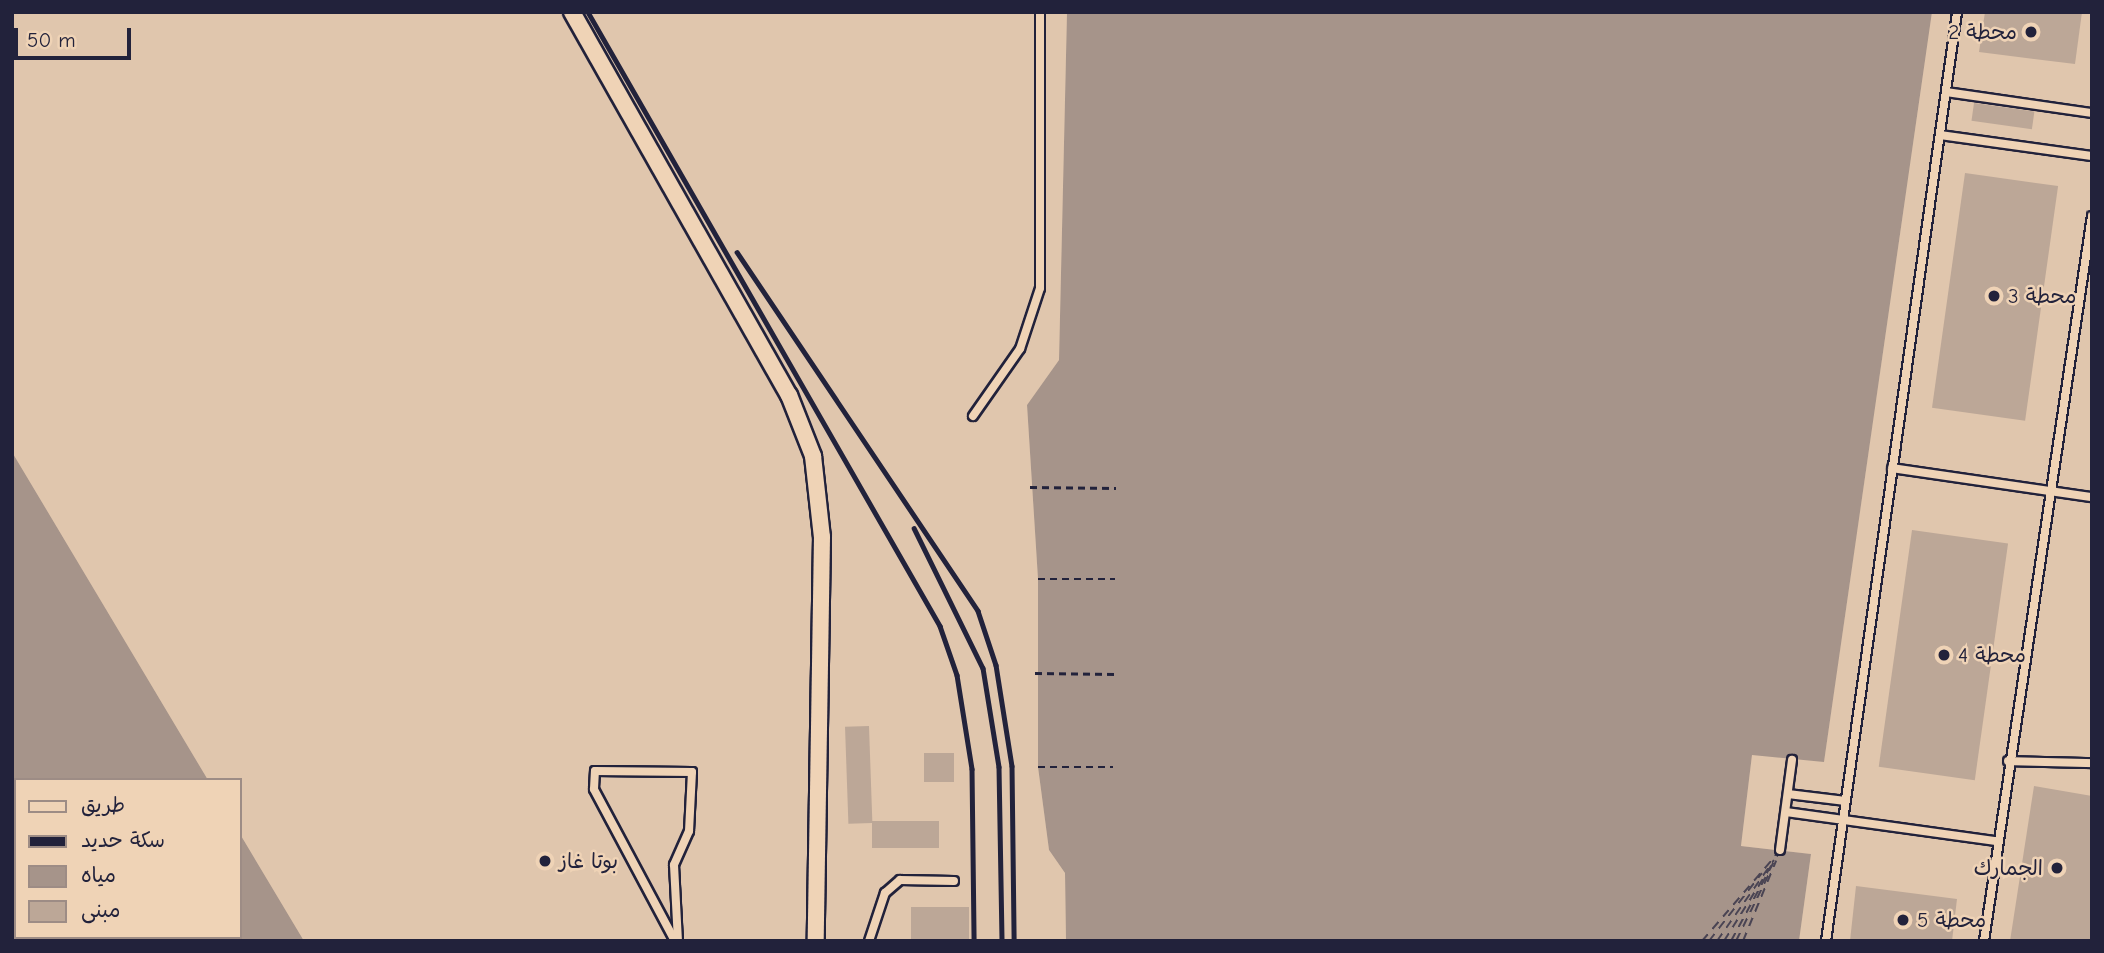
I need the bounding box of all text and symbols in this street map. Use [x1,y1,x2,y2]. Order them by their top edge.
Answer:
scale bar [18,14,135,58]
place label: محطة 2 [1948,19,2017,45]
marker: محطة 2 [2023,24,2039,40]
text: 50 m [27,28,76,52]
place label: محطة 3 [2008,283,2076,309]
marker: محطة 3 [1986,288,2002,304]
place label: محطة 4 [1958,642,2026,668]
marker: محطة 4 [1936,647,1952,663]
legend [14,778,242,939]
text: طريق [81,793,125,817]
text: سكة حديد [81,828,165,852]
place label: بوتا غاز [559,848,618,874]
marker: بوتا غاز [537,853,553,869]
place label: الجمارك [1974,855,2043,881]
marker: الجمارك [2049,860,2065,876]
text: مياه [81,863,116,887]
text: مبنى [81,898,120,922]
place label: محطة 5 [1917,907,1986,933]
marker: محطة 5 [1895,912,1911,928]

